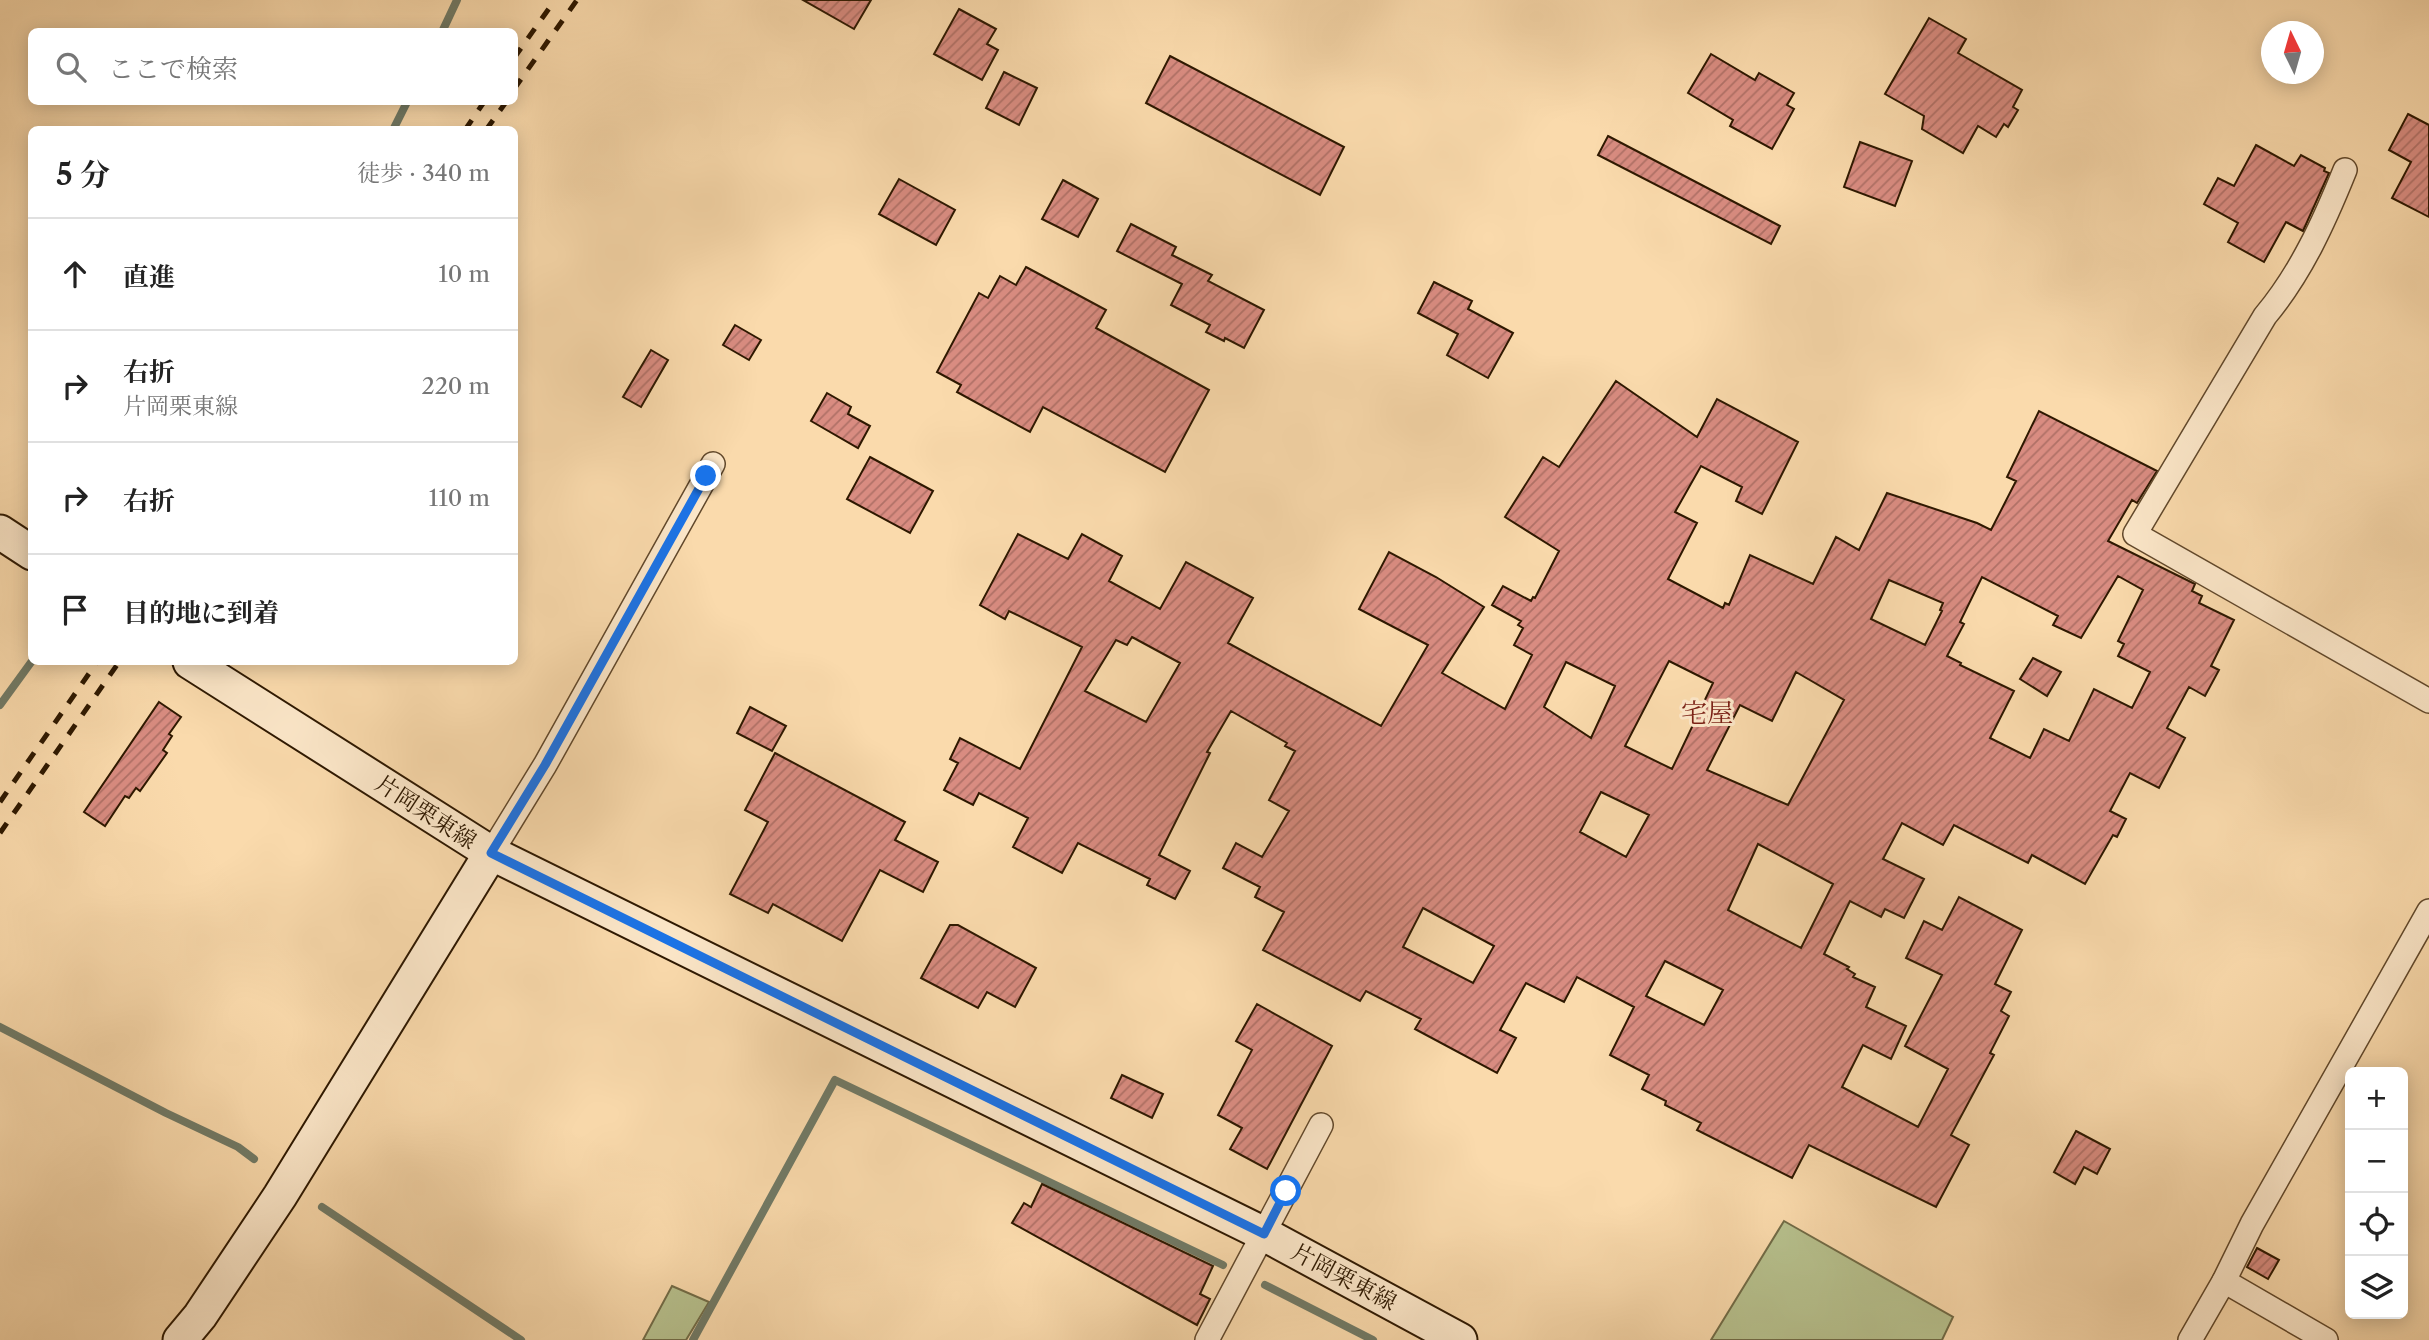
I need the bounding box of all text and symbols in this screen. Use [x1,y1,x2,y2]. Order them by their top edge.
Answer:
north arrow [2261,21,2324,84]
search box [28,28,518,105]
icon: search [52,48,90,86]
text: ここで検索 [108,53,238,85]
text: 5 分 [56,156,110,193]
text: 徒歩 · 340 m [357,159,490,187]
icon: ahead [56,255,94,293]
text: 10 m [438,260,490,288]
text: 直進 [123,261,175,293]
text: 右折 [123,356,175,388]
icon: right [56,367,94,405]
text: 220 m [421,372,490,400]
text: 片岡栗東線 [123,392,238,420]
route end [690,460,721,491]
icon: right [56,479,94,517]
text: 110 m [429,484,490,512]
text: 右折 [123,485,175,517]
icon: arrive [56,591,94,629]
text: 目的地に到着 [123,597,279,629]
district label: 宅屋 [1681,697,1733,729]
street label: 片岡栗東線 [370,769,482,855]
map controls [2345,1067,2408,1319]
button: + [2345,1067,2408,1130]
button: − [2345,1130,2408,1193]
route start [1270,1175,1301,1206]
button: locate [2345,1193,2408,1256]
street label: 片岡栗東線 [1287,1238,1401,1316]
button: layers [2345,1256,2408,1319]

